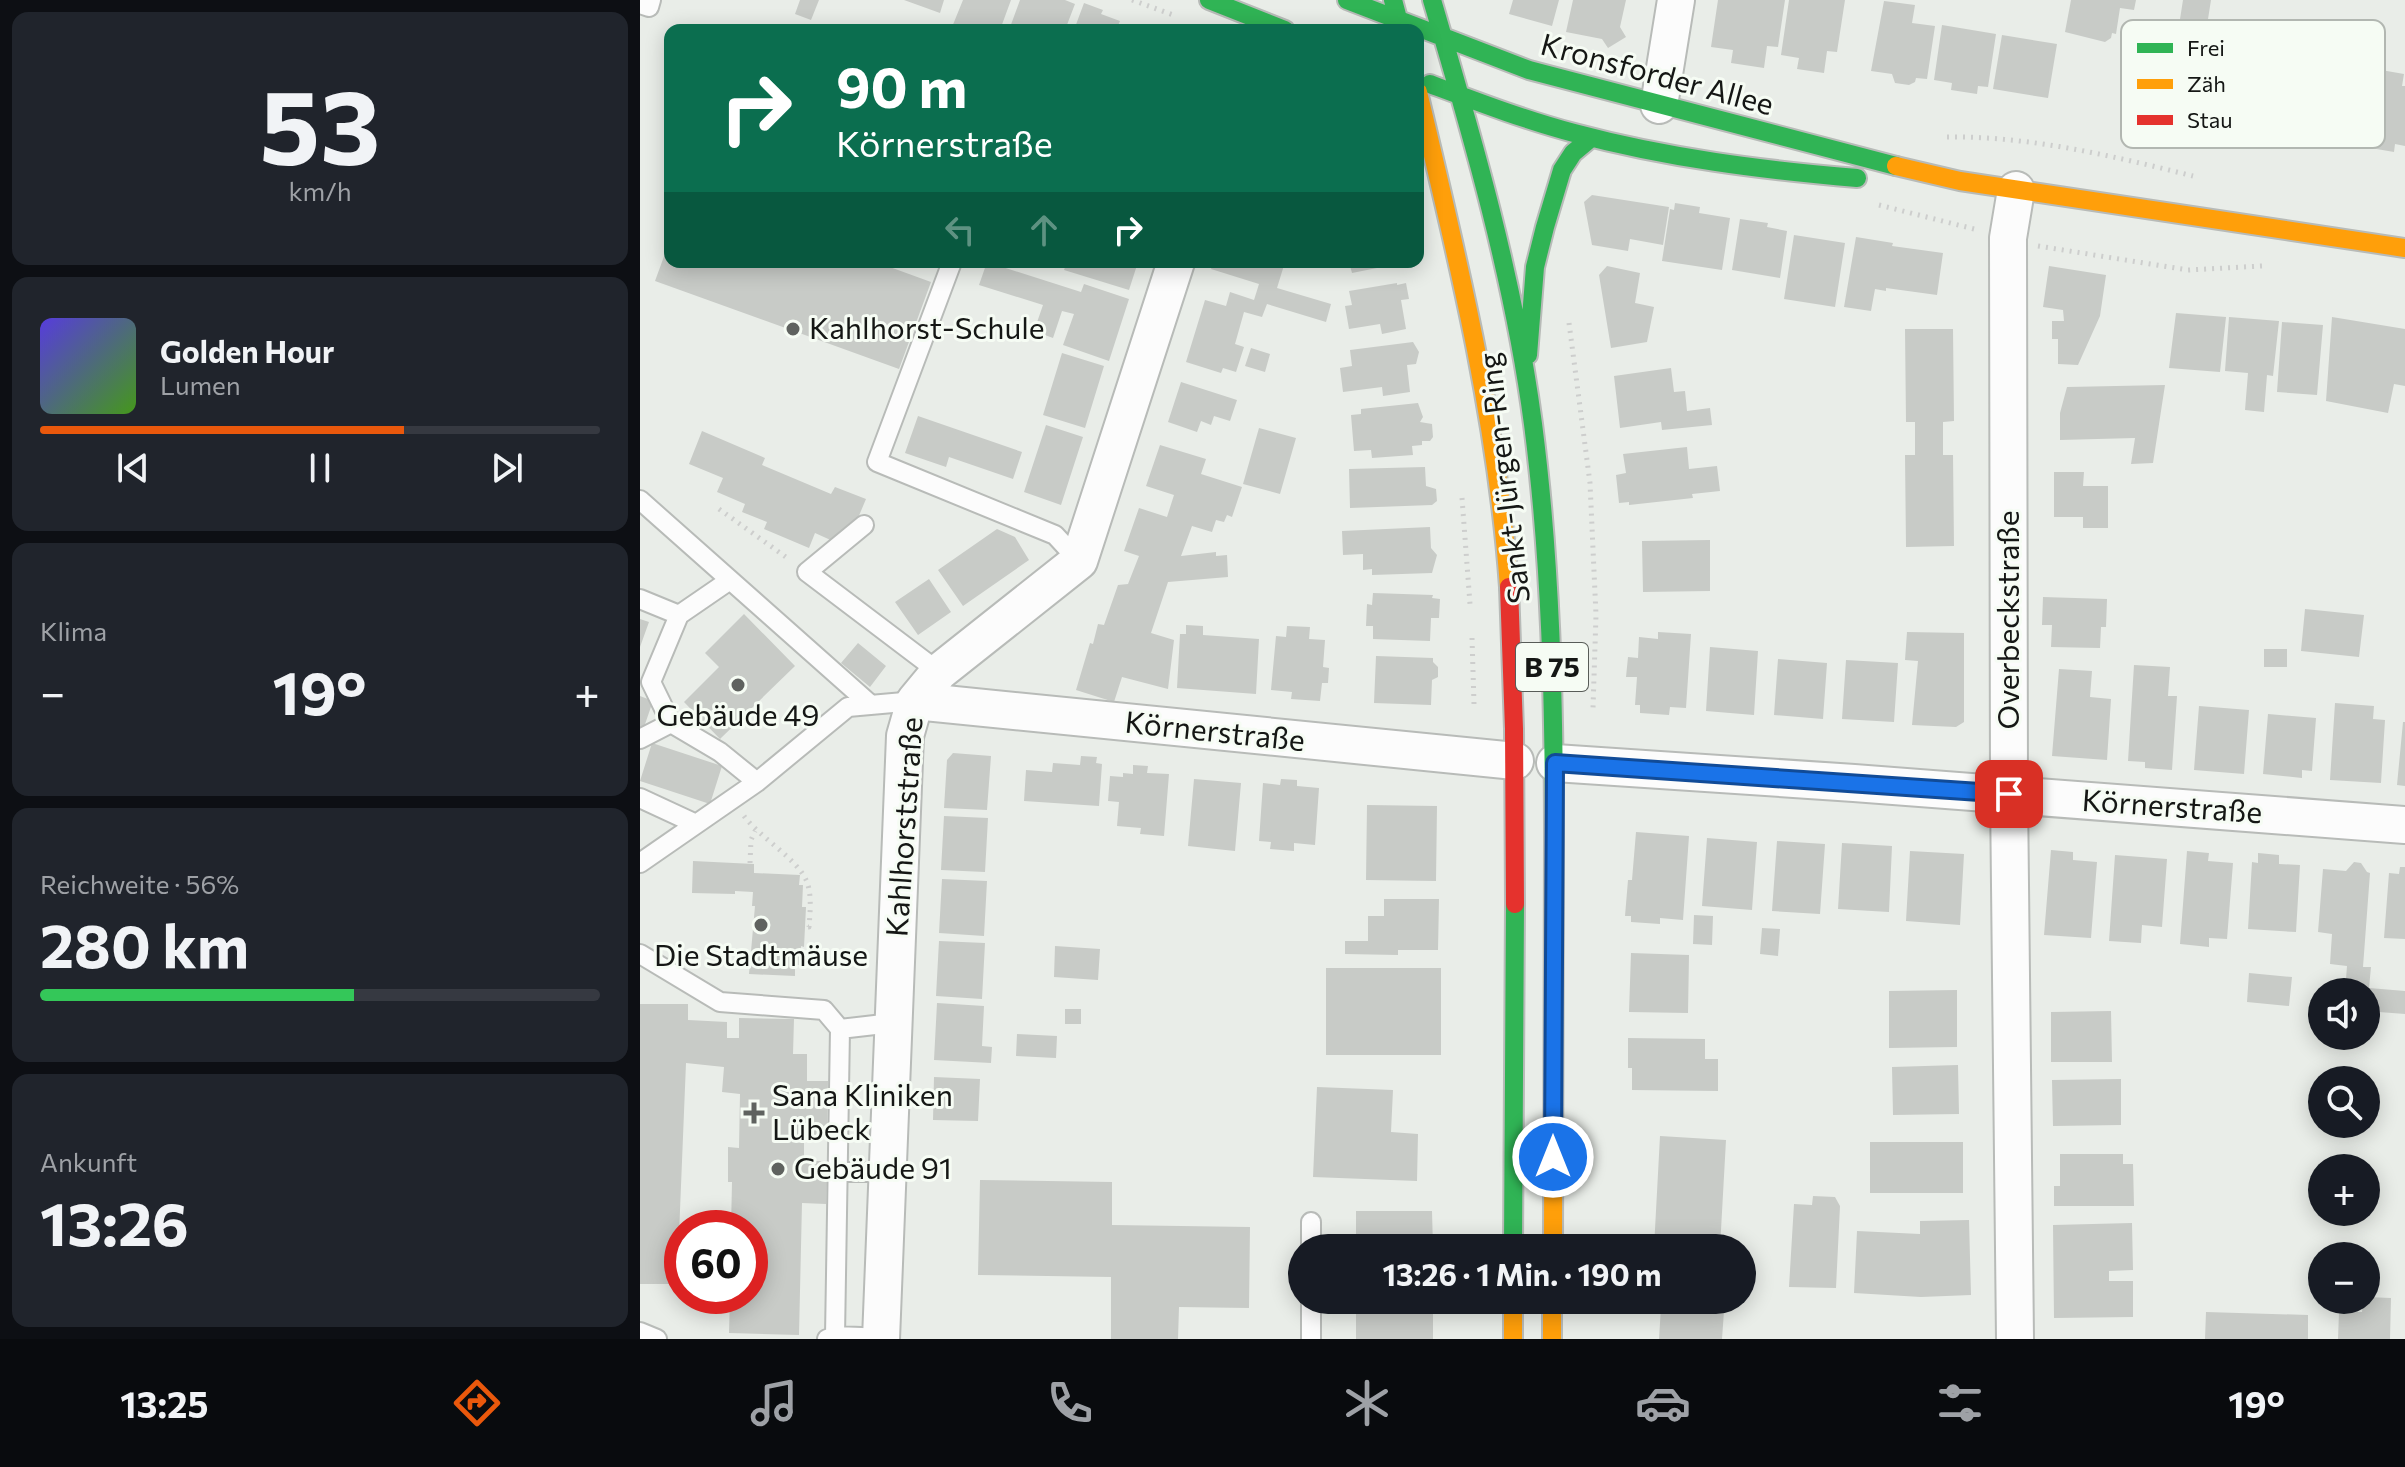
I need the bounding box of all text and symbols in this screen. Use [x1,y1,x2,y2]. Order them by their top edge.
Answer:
legend [2121,20,2385,148]
street label: Kronsforder Allee [1537,24,1778,121]
text: Frei [2187,34,2225,61]
text: 90 m [836,51,967,120]
icon: right [704,56,808,160]
text: 53 [259,59,381,186]
text: Zäh [2187,70,2226,97]
text: Stau [2187,106,2233,133]
text: Körnerstraße [836,120,1053,164]
text: km/h [288,175,352,206]
icon: left [938,208,982,252]
icon: ahead [1022,208,1066,252]
icon: right [1106,208,1150,252]
place label: Kahlhorst-Schule [809,308,1045,345]
marker: Kahlhorst-Schule [784,320,802,338]
text: Golden Hour [160,332,334,369]
street label: Sankt-Jürgen-Ring [1469,351,1536,606]
text: Lumen [160,369,241,400]
icon: previous [111,446,155,490]
icon: pause [298,446,342,490]
icon: next [485,446,529,490]
street label: Overbeckstraße [1988,510,2025,730]
text: Klima [40,615,107,646]
road number: B 75 [1516,643,1588,691]
text: 19° [272,654,367,727]
text: − [40,664,65,718]
text: + [574,664,600,718]
marker: Gebäude 49 [729,676,747,694]
place label: Gebäude 49 [657,695,819,732]
street label: Körnerstraße [1123,702,1307,757]
street label: Kahlhorststraße [876,716,929,938]
pin [1975,760,2043,828]
icon: arrive [1987,772,2031,816]
street label: Körnerstraße [2081,780,2264,829]
text: Reichweite · 56% [40,868,239,899]
text: 280 km [40,907,249,980]
marker: Die Stadtmäuse [752,916,770,934]
place label: Die Stadtmäuse [654,935,868,972]
map controls [2308,978,2380,1314]
button: sound [2308,978,2380,1050]
button: search [2308,1066,2380,1138]
place label: Sana Kliniken Lübeck [772,1075,953,1146]
marker: Sana Kliniken Lübeck [743,1102,765,1124]
position arrow [1511,1115,1595,1199]
text: Ankunft [40,1146,137,1177]
place label: Gebäude 91 [794,1148,952,1185]
button: + [2308,1154,2380,1226]
marker: Gebäude 91 [769,1160,787,1178]
text: 13:26 [40,1185,189,1258]
speed limit sign: 60 [664,1210,768,1314]
button: − [2308,1242,2380,1314]
text: 13:26 · 1 Min. · 190 m [1383,1255,1661,1292]
icon: directions [449,1375,505,1431]
icon: music [746,1375,802,1431]
icon: phone [1042,1375,1098,1431]
icon: climate [1339,1375,1395,1431]
icon: car [1635,1375,1691,1431]
icon: filters [1932,1375,1988,1431]
text: 13:25 [120,1381,209,1425]
text: 19° [2228,1381,2285,1425]

